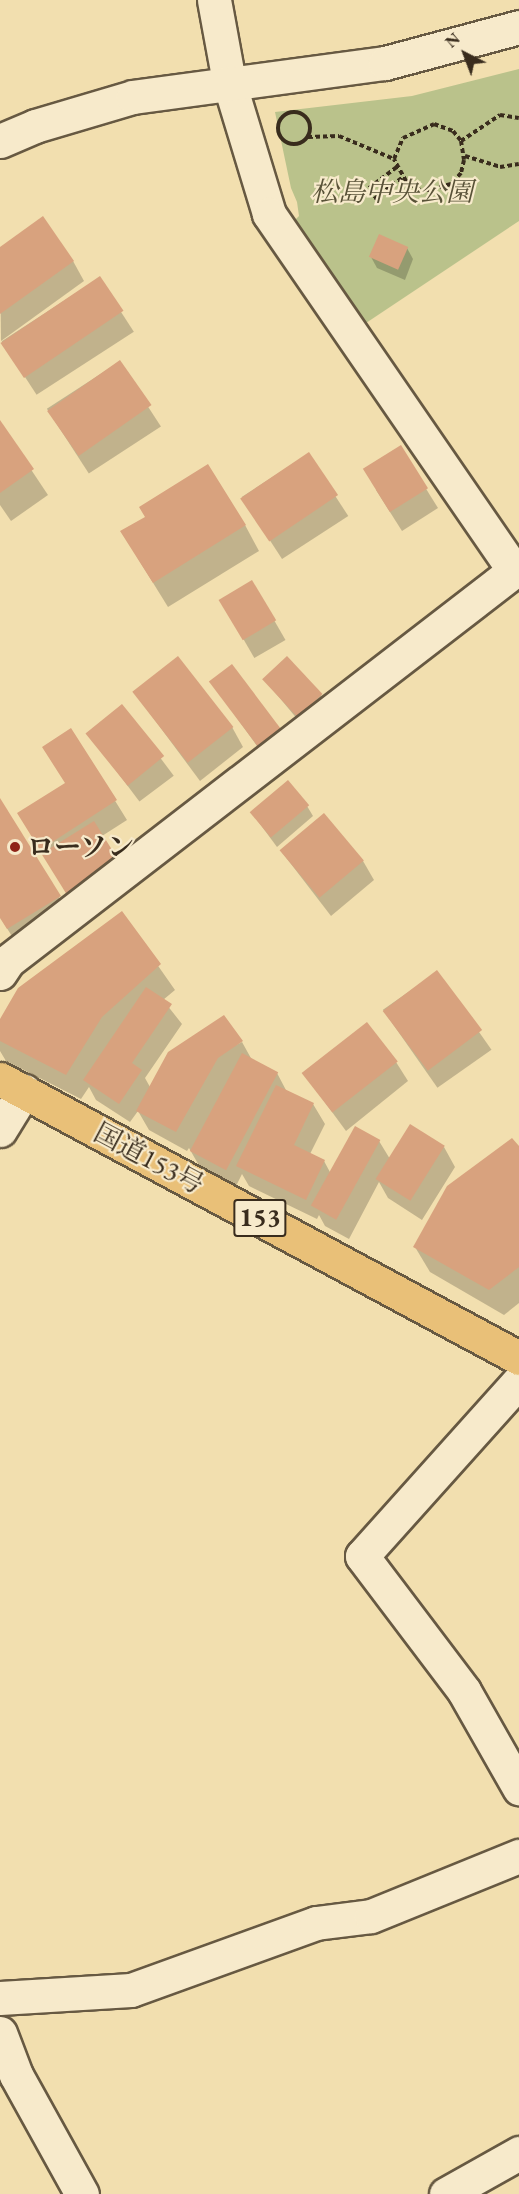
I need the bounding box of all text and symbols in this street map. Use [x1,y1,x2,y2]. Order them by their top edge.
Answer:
north arrow [435,24,495,84]
text: N [441,28,464,52]
park label: 松島中央公園 [311,176,473,208]
place label: ローソン [27,831,135,863]
marker: ローソン [8,840,22,854]
street label: 国道153号 [88,1116,210,1200]
road number: 153 [233,1195,287,1241]

